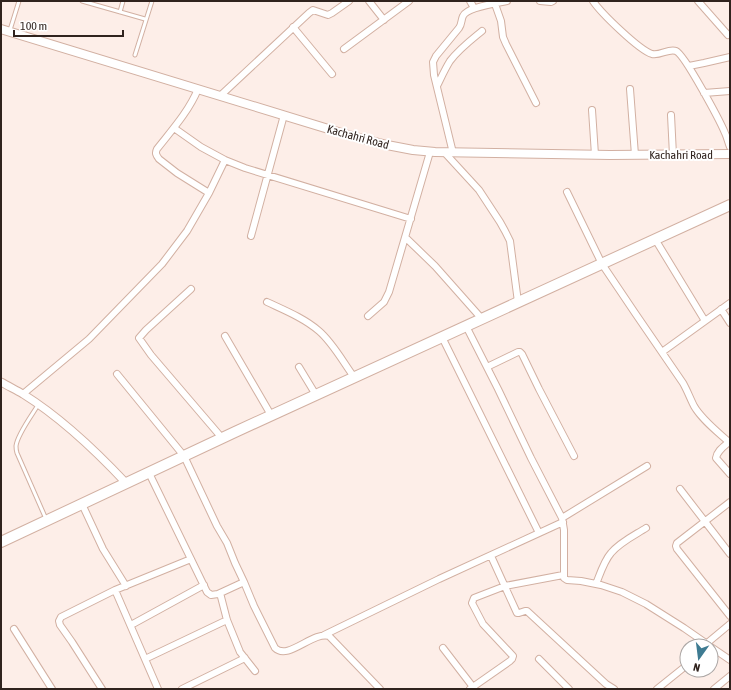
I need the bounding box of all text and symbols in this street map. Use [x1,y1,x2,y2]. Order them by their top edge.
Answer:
scale bar [14,12,123,38]
text: 100 m [20,19,47,33]
street label: Kachahri Road [325,122,391,152]
street label: Kachahri Road [649,148,713,162]
north arrow [679,638,719,678]
text: N [692,661,701,674]

